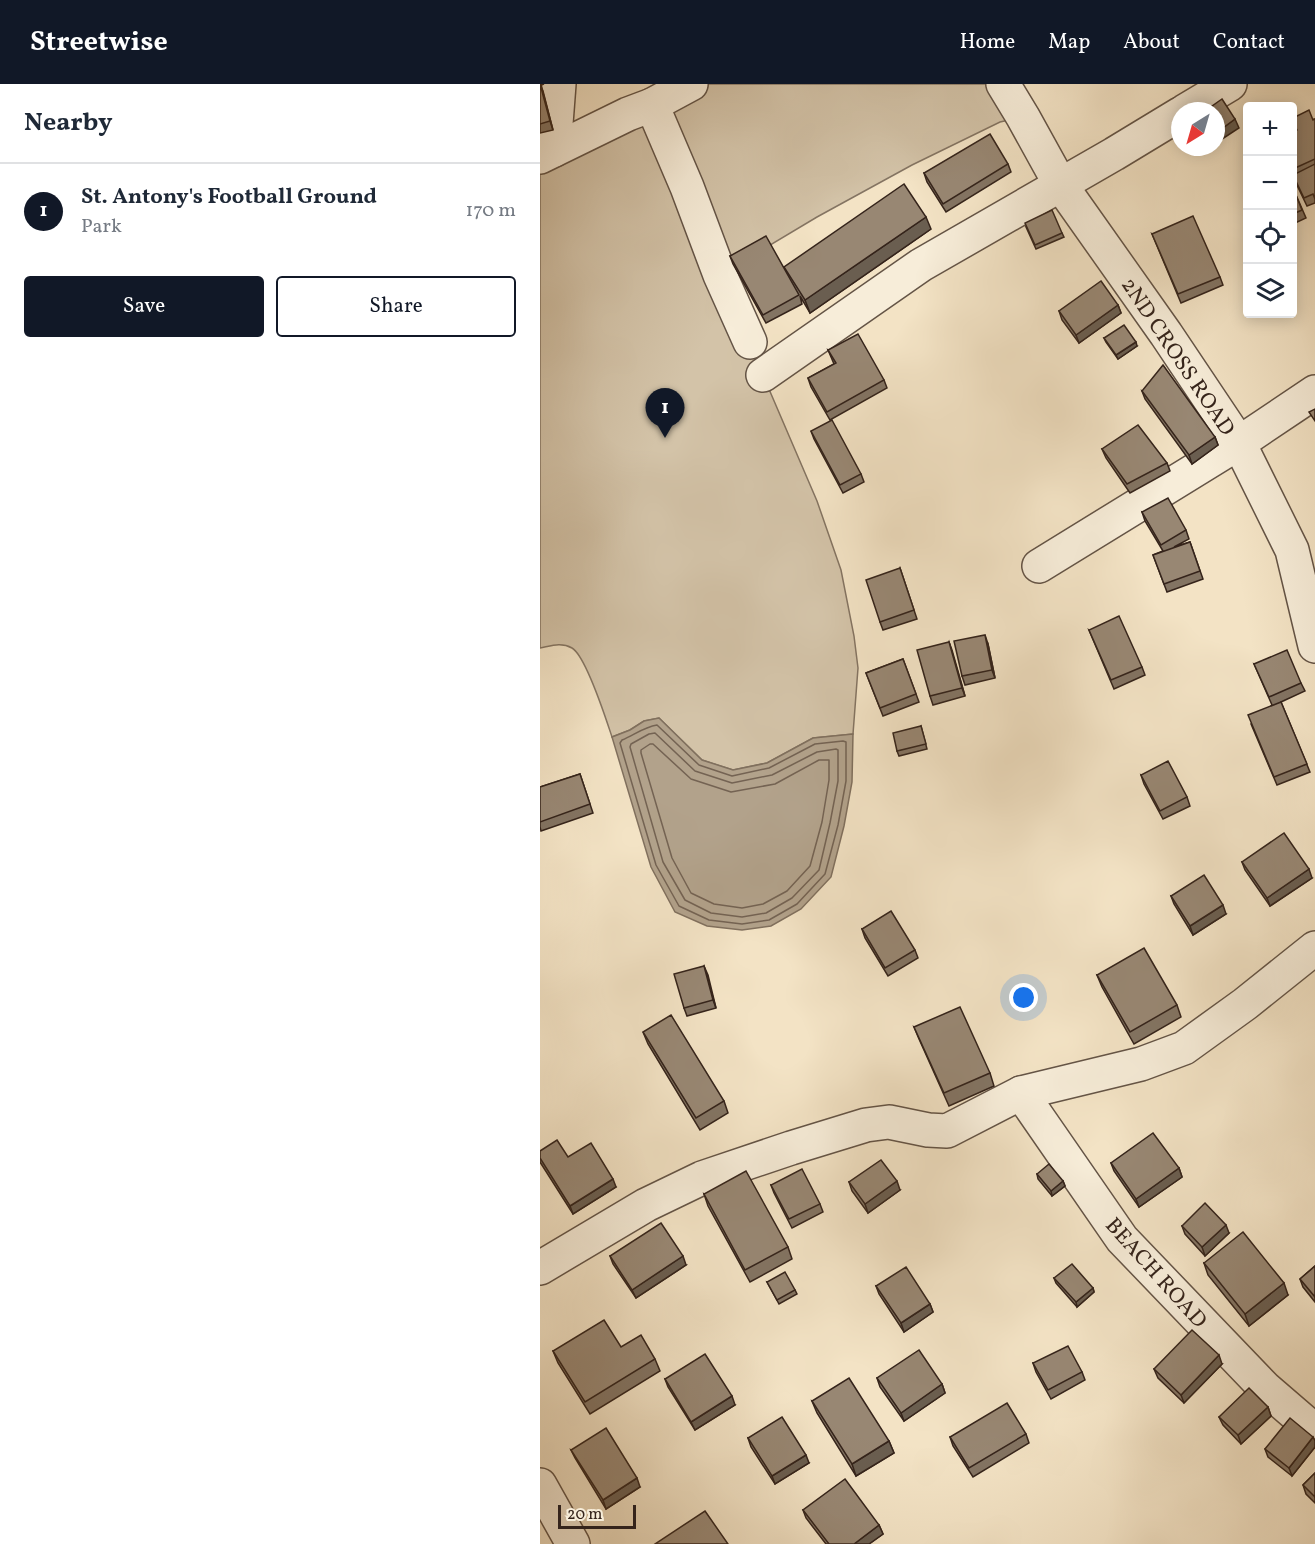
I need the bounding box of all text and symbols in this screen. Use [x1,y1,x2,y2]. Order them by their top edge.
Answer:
text: Streetwise [30,23,168,62]
text: Home [960,28,1015,57]
text: Map [1048,28,1090,57]
text: About [1123,28,1180,57]
text: Contact [1213,28,1285,57]
north arrow [1171,102,1225,156]
map controls [1243,102,1297,318]
button: + [1243,102,1297,156]
text: Nearby [24,105,113,141]
button: − [1243,156,1297,210]
text: St. Antony's Football Ground [81,182,377,213]
text: 1 [39,197,48,225]
text: 170 m [466,197,516,225]
button: locate [1243,210,1297,264]
text: Park [81,213,122,241]
button: layers [1243,264,1297,318]
street label: 2ND CROSS ROAD [1112,272,1242,443]
button: Save [24,276,264,337]
button: Share [276,276,516,337]
pin: 1 [646,388,684,438]
your location [1009,983,1038,1012]
street label: BEACH ROAD [1097,1212,1213,1336]
scale bar [558,1502,636,1530]
text: 20 m [567,1504,602,1526]

